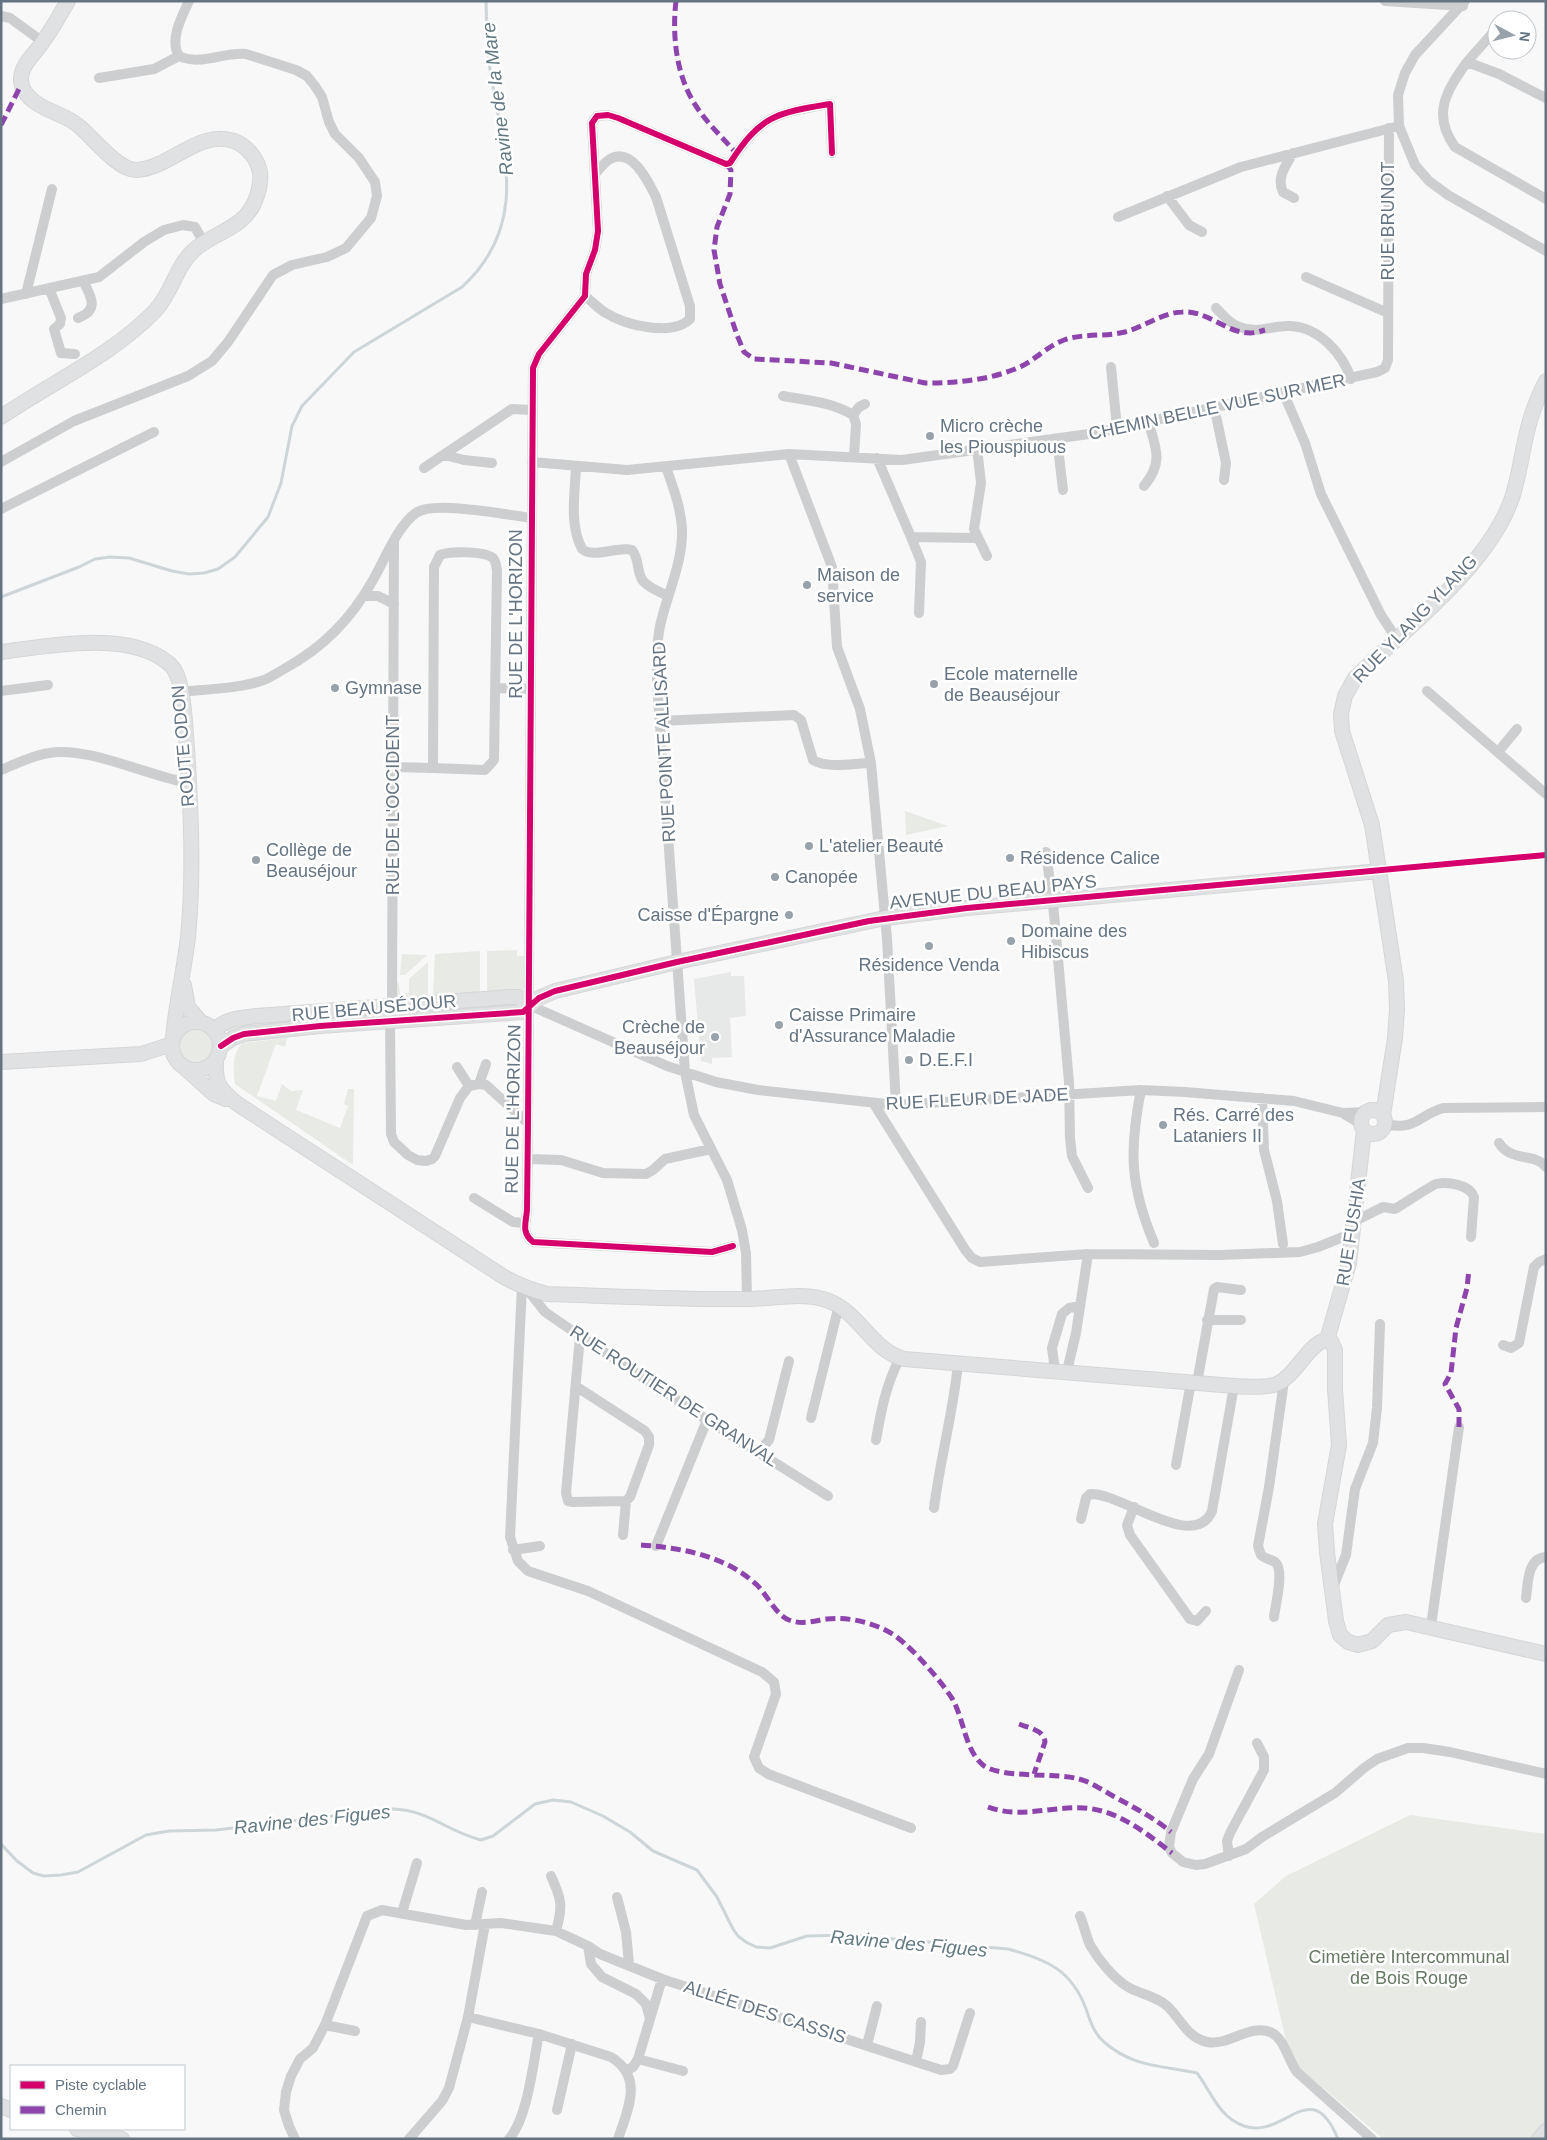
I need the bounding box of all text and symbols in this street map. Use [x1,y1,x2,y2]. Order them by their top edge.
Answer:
north arrow [1487,10,1537,60]
water label: Ravine de la Mare [478,21,517,177]
text: N [1516,31,1533,43]
street label: RUE BRUNOT [1378,161,1398,281]
street label: CHEMIN BELLE VUE SUR MER [1087,370,1347,444]
place label: Micro crèche les Piouspiuous [940,416,1066,457]
marker: Micro crèche les Piouspiuous [924,430,936,442]
street label: RUE DE L'HORIZON [506,529,526,699]
street label: RUE YLANG YLANG [1349,551,1481,687]
place label: Maison de service [817,565,900,606]
marker: Maison de service [801,579,813,591]
street label: RUE POINTE ALLISARD [649,641,679,843]
place label: Ecole maternelle de Beauséjour [944,664,1078,705]
place label: Gymnase [345,678,422,698]
marker: Ecole maternelle de Beauséjour [928,678,940,690]
marker: Gymnase [329,682,341,694]
street label: ROUTE ODON [168,684,198,808]
street label: RUE DE L'OCCIDENT [383,715,403,895]
place label: L'atelier Beauté [819,836,944,856]
place label: Collège de Beauséjour [266,840,357,881]
marker: L'atelier Beauté [803,840,815,852]
place label: Résidence Calice [1020,848,1160,868]
marker: Résidence Calice [1004,852,1016,864]
marker: Collège de Beauséjour [250,854,262,866]
place label: Canopée [785,867,858,887]
marker: Canopée [769,871,781,883]
street label: AVENUE DU BEAU PAYS [888,871,1098,913]
place label: Caisse d'Épargne [637,905,779,925]
marker: Caisse d'Épargne [783,909,795,921]
place label: Domaine des Hibiscus [1021,921,1127,962]
marker: Domaine des Hibiscus [1005,935,1017,947]
marker: Résidence Venda [923,940,935,952]
place label: Résidence Venda [858,955,1001,975]
street label: RUE BEAUSÉJOUR [291,991,457,1025]
place label: Caisse Primaire d'Assurance Maladie [789,1005,956,1046]
place label: Crèche de Beauséjour [614,1017,705,1058]
marker: Caisse Primaire d'Assurance Maladie [773,1019,785,1031]
street label: RUE DE L'HORIZON [502,1024,524,1194]
marker: Crèche de Beauséjour [709,1031,721,1043]
place label: D.E.F.I [919,1050,973,1070]
marker: D.E.F.I [903,1054,915,1066]
street label: RUE FLEUR DE JADE [885,1084,1069,1114]
place label: Rés. Carré des Lataniers II [1173,1105,1294,1146]
marker: Rés. Carré des Lataniers II [1157,1119,1169,1131]
street label: RUE FUSHIA [1333,1177,1369,1287]
street label: RUE ROUTIER DE GRANVAL [566,1321,782,1471]
water label: Ravine des Figues [233,1801,392,1838]
water label: Ravine des Figues [830,1926,989,1961]
park label: Cimetière Intercommunal de Bois Rouge [1308,1947,1510,1988]
street label: ALLÉE DES CASSIS [682,1976,848,2048]
legend [10,2065,185,2130]
text: Piste cyclable [55,2076,147,2093]
text: Chemin [55,2101,107,2118]

